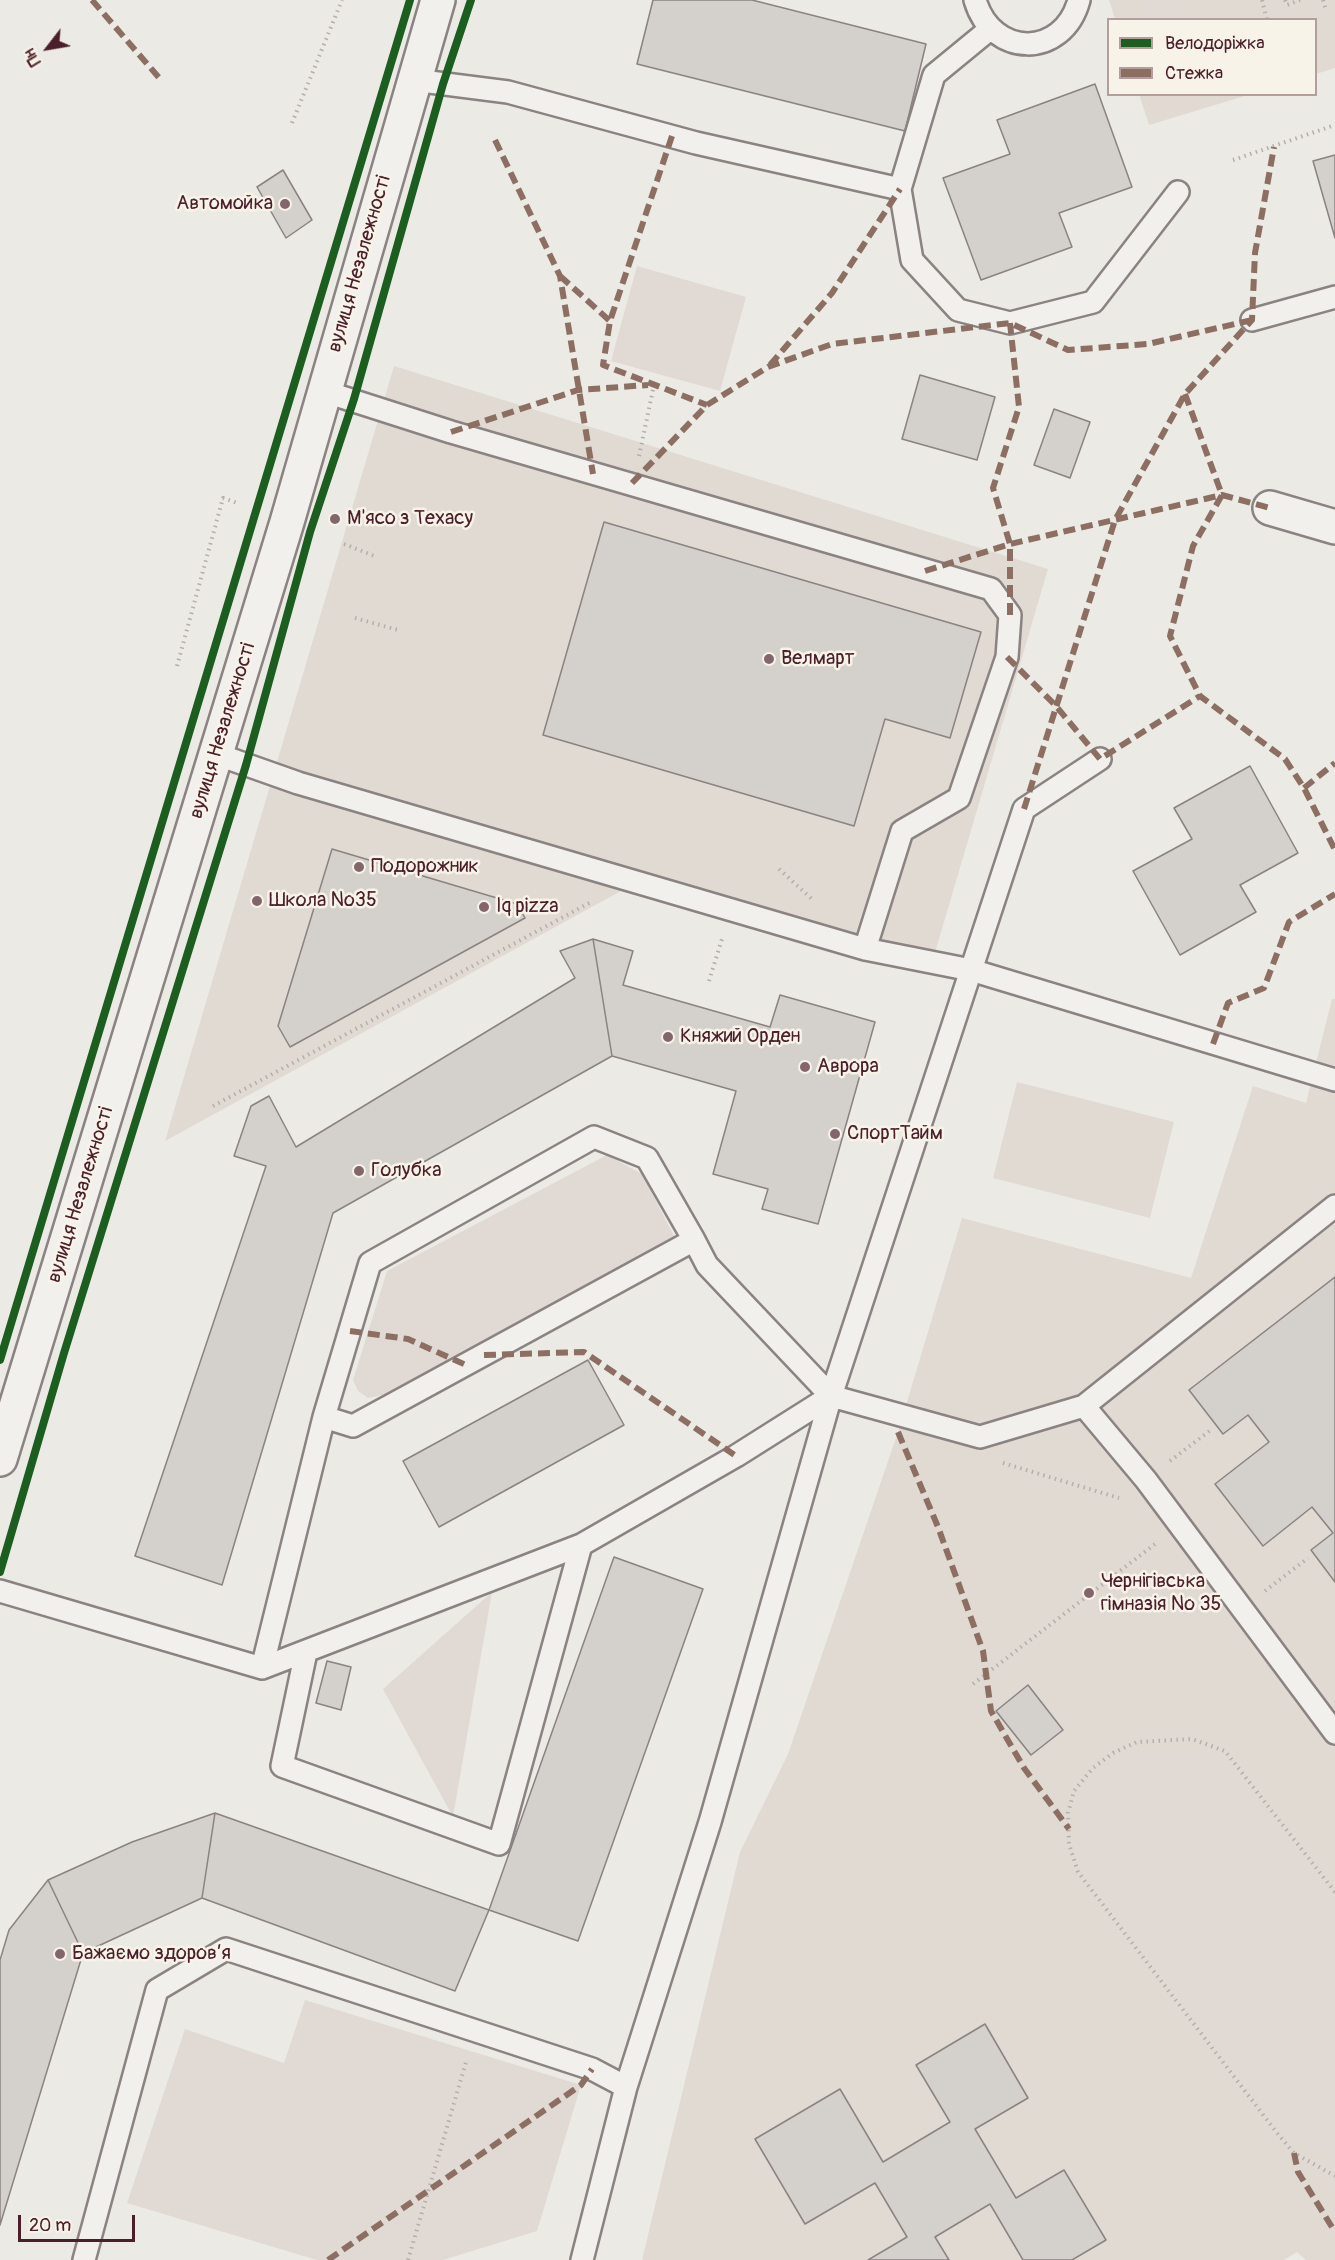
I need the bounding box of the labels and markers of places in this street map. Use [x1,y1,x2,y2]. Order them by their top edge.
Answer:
place label: Автомойка [176,192,273,216]
marker: Автомойка [278,197,292,211]
place label: М'ясо з Техасу [347,507,473,531]
marker: М'ясо з Техасу [328,512,342,526]
place label: Велмарт [781,647,855,671]
marker: Велмарт [762,652,776,666]
place label: Подорожник [371,855,479,879]
marker: Подорожник [352,860,366,874]
place label: Школа №35 [269,889,377,913]
marker: Школа №35 [250,894,264,908]
place label: Iq pizza [496,895,558,919]
marker: Iq pizza [477,900,491,914]
place label: Княжий Орден [680,1025,800,1049]
marker: Княжий Орден [661,1030,675,1044]
place label: Аврора [817,1055,879,1079]
marker: Аврора [798,1060,812,1074]
place label: СпортТайм [847,1122,943,1146]
marker: СпортТайм [828,1127,842,1141]
place label: Голубка [371,1159,441,1183]
marker: Голубка [352,1164,366,1178]
place label: Чернігівська гімназія № 35 [1101,1570,1221,1617]
marker: Чернігівська гімназія № 35 [1082,1586,1096,1600]
place label: Бажаємо здоров’я [72,1942,231,1966]
marker: Бажаємо здоров’я [53,1947,67,1961]

